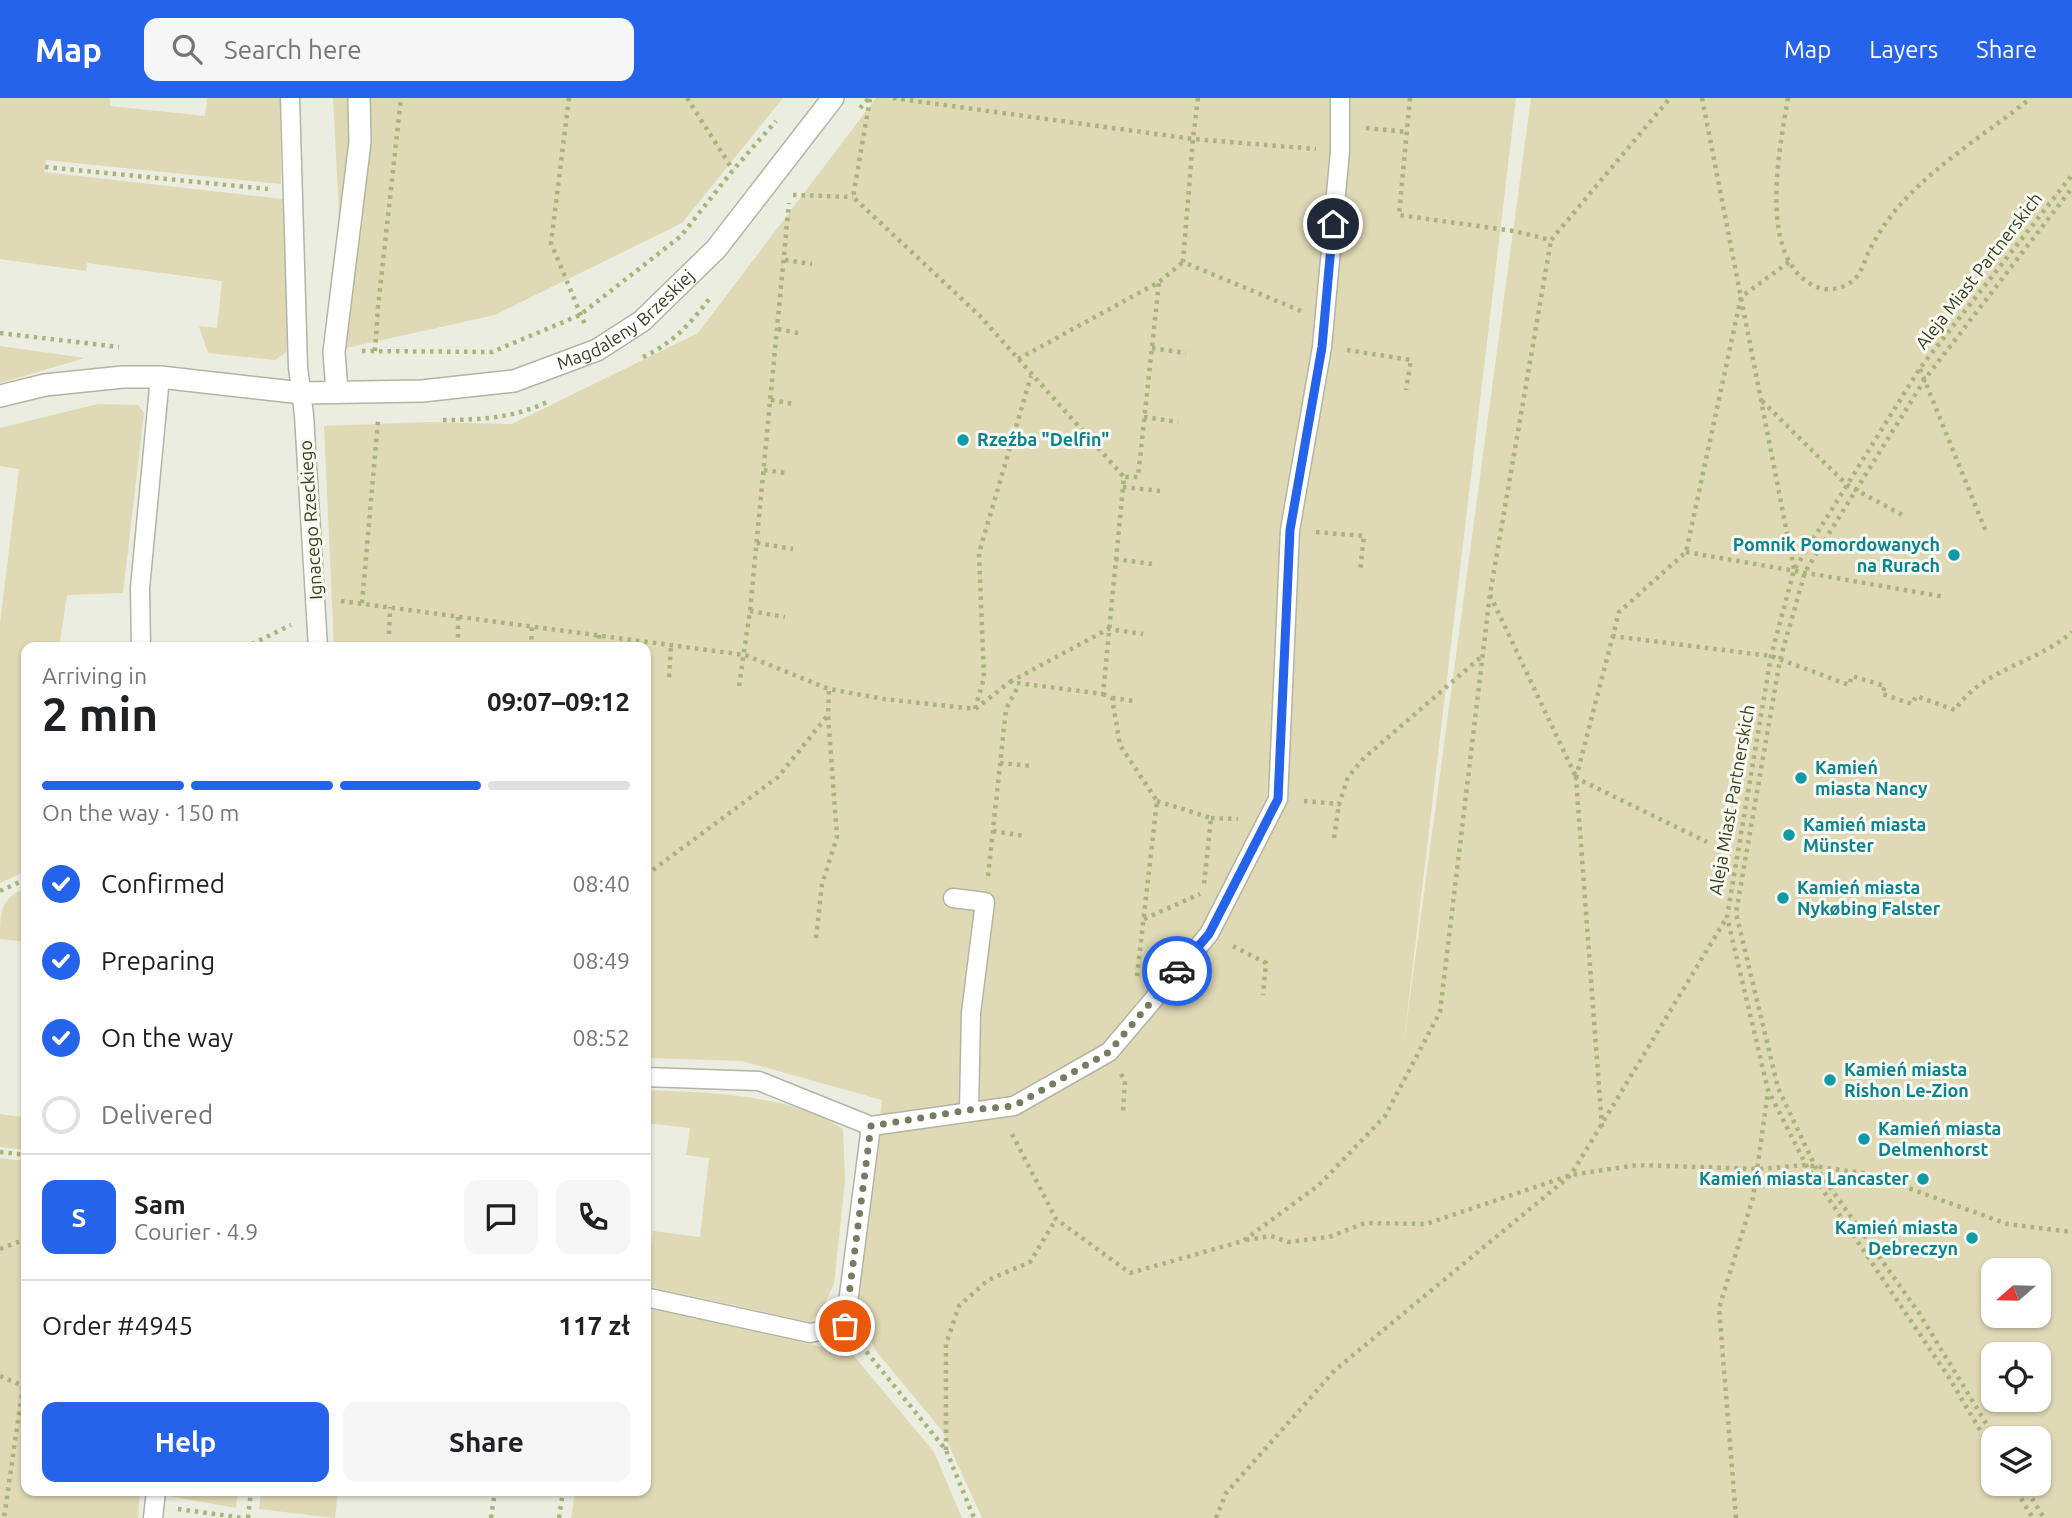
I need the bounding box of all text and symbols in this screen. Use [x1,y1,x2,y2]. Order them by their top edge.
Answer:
search box [144,18,634,81]
icon: search [168,30,206,68]
text: Map [35,31,102,68]
text: Search here [224,35,362,64]
text: Map [1784,36,1831,63]
text: Layers [1869,36,1938,63]
text: Share [1976,36,2037,63]
street label: Aleja Miast Partnerskich [1911,188,2046,353]
pin [1303,194,1363,254]
icon: home [1314,205,1352,243]
street label: Magdaleny Brzeskiej [554,265,698,373]
place label: Rzeźba "Delfin" [977,429,1109,449]
marker: Rzeźba "Delfin" [955,432,971,448]
street label: Ignacego Rzeckiego [294,440,326,600]
place label: Pomnik Pomordowanych na Rurach [1733,534,1940,575]
marker: Pomnik Pomordowanych na Rurach [1946,547,1962,563]
text: Arriving in [42,663,147,688]
text: 09:07–09:12 [487,687,630,716]
text: 2 min [42,688,158,740]
street label: Aleja Miast Partnerskich [1704,703,1758,897]
place label: Kamień miasta Nancy [1815,757,1928,798]
marker: Kamień miasta Nancy [1793,770,1809,786]
text: On the way · 150 m [42,800,239,825]
place label: Kamień miasta Münster [1803,814,1926,855]
marker: Kamień miasta Münster [1781,827,1797,843]
icon: check [42,865,80,903]
text: Confirmed [101,869,225,898]
text: 08:40 [572,871,630,896]
place label: Kamień miasta Nykøbing Falster [1797,877,1941,918]
marker: Kamień miasta Nykøbing Falster [1775,890,1791,906]
courier [1142,936,1212,1006]
icon: check [42,942,80,980]
text: Preparing [101,946,215,975]
text: 08:49 [572,948,630,973]
icon: car [1158,952,1196,990]
icon: check [42,1019,80,1057]
text: On the way [101,1023,233,1052]
text: 08:52 [572,1025,630,1050]
place label: Kamień miasta Rishon Le-Zion [1844,1059,1969,1100]
marker: Kamień miasta Rishon Le-Zion [1822,1072,1838,1088]
text: Delivered [101,1100,213,1129]
place label: Kamień miasta Delmenhorst [1878,1118,2001,1159]
marker: Kamień miasta Delmenhorst [1856,1131,1872,1147]
place label: Kamień miasta Lancaster [1699,1168,1910,1188]
marker: Kamień miasta Lancaster [1915,1171,1931,1187]
button: chat [464,1180,538,1254]
button: phone [556,1180,630,1254]
text: Sam [134,1190,186,1219]
text: S [72,1203,86,1232]
place label: Kamień miasta Debreczyn [1835,1217,1958,1258]
text: Courier · 4.9 [134,1219,258,1244]
marker: Kamień miasta Debreczyn [1964,1230,1980,1246]
north arrow [1981,1258,2051,1328]
map controls [1981,1258,2051,1496]
pin [815,1296,875,1356]
icon: bag [826,1307,864,1345]
text: Order #4945 [42,1311,193,1340]
text: 117 zł [558,1311,630,1340]
button: locate [1981,1342,2051,1412]
button: Help [42,1402,329,1482]
button: Share [343,1402,630,1482]
button: layers [1981,1426,2051,1496]

